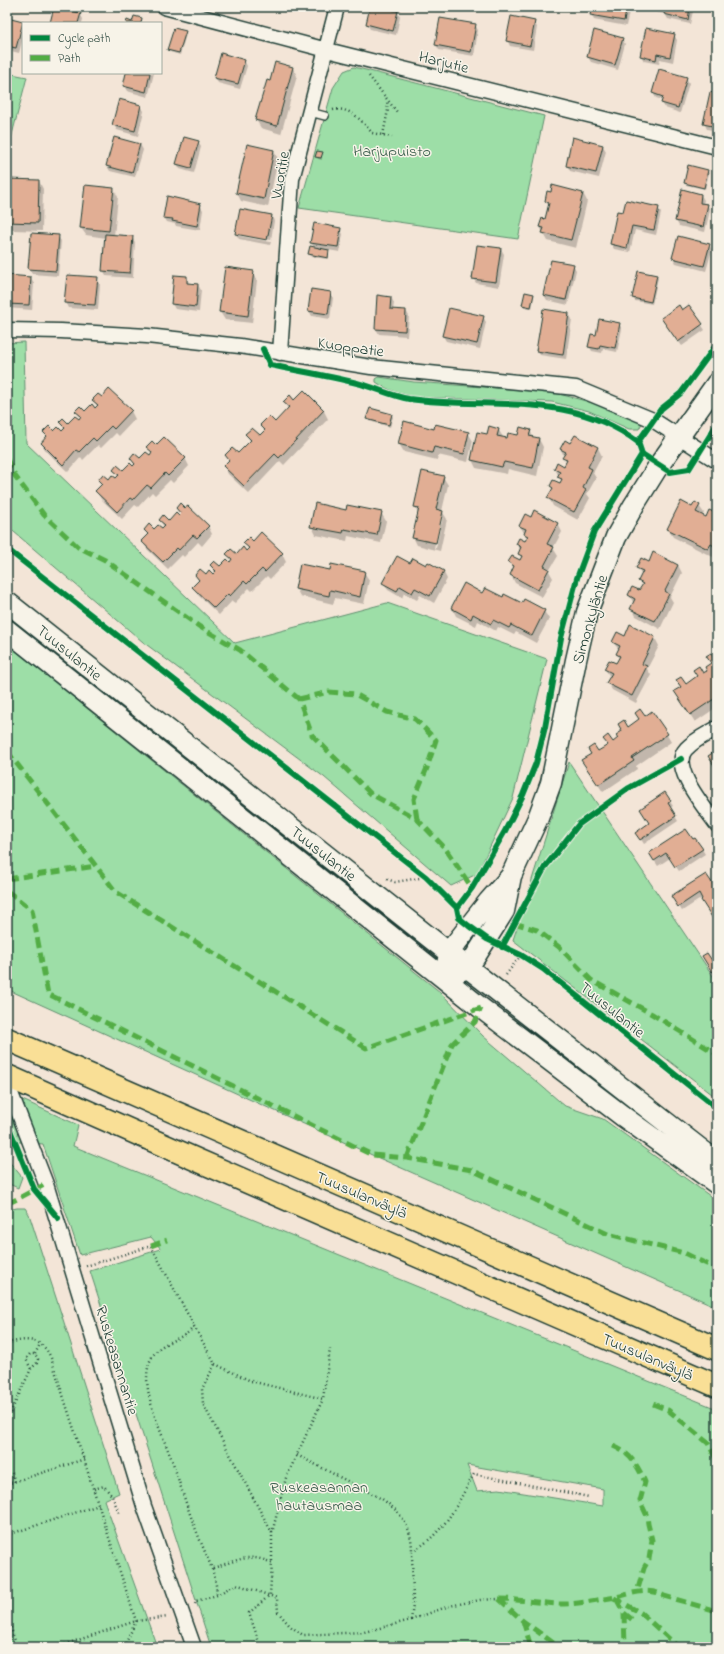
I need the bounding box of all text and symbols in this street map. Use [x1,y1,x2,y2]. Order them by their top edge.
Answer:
legend [22,22,162,74]
text: Cycle path [58,30,110,49]
street label: Harjutie [416,45,472,81]
text: Path [58,50,81,68]
park label: Harjupuisto [353,140,431,164]
street label: Vuoritie [265,149,297,202]
street label: Kuoppatie [316,331,386,365]
street label: Simonkyläntie [567,571,615,667]
street label: Tuusulantie [31,620,107,688]
street label: Tuusulantie [285,821,362,889]
street label: Tuusulantie [574,977,650,1045]
street label: Tuusulanväylä [312,1166,410,1226]
street label: Ruskeasannantie [88,1303,144,1419]
street label: Tuusulanväylä [598,1328,696,1388]
park label: Ruskeasannan hautausmaa [270,1476,368,1518]

